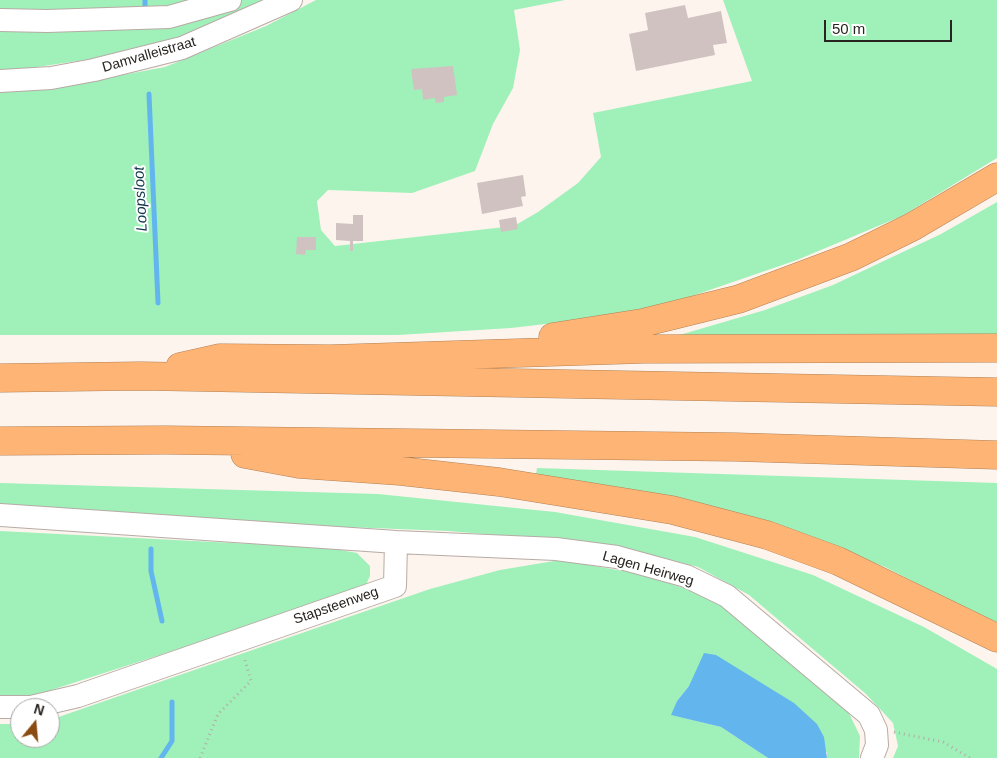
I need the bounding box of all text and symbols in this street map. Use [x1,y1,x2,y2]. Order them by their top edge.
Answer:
scale bar [827,10,954,42]
text: 50 m [832,20,865,37]
street label: Damvalleistraat [100,34,198,76]
water label: Loopsloot [130,166,152,232]
street label: Lagen Heirweg [600,548,696,590]
street label: Stapsteenweg [291,584,381,628]
north arrow [10,698,60,748]
text: N [32,700,46,719]

